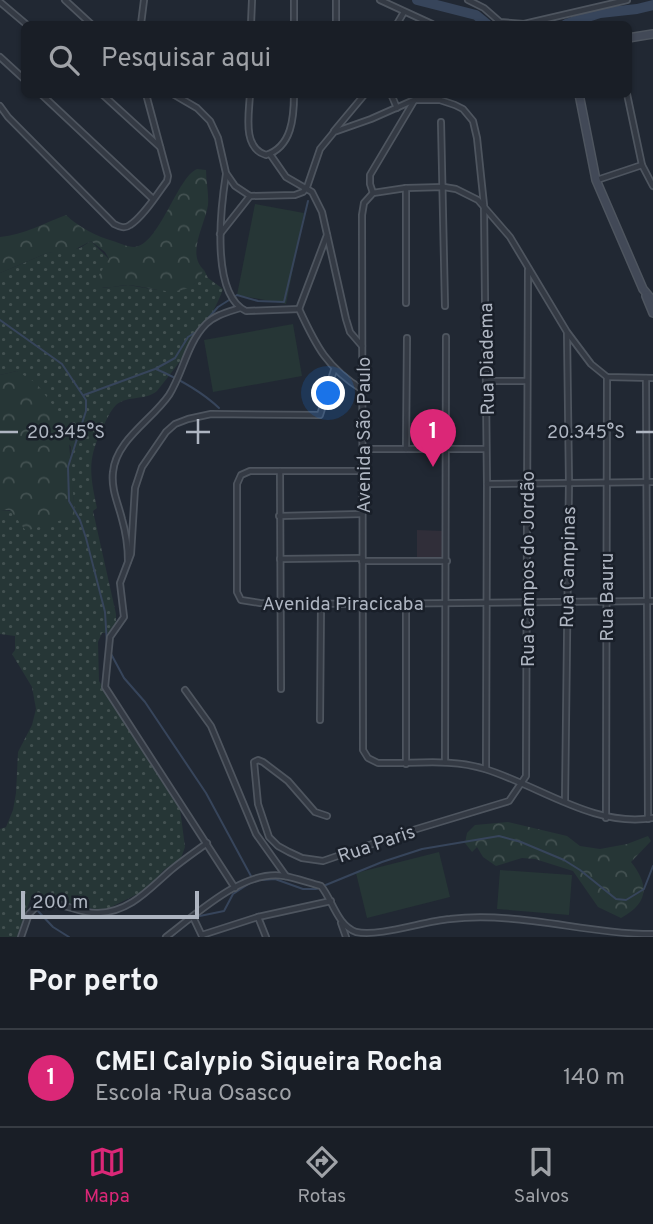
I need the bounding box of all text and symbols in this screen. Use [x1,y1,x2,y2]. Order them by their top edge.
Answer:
search box [21,21,632,98]
icon: search [45,41,83,79]
text: Pesquisar aqui [101,43,271,76]
street label: Rua Diadema [475,302,501,416]
street label: Avenida São Paulo [353,357,377,513]
your location [311,376,345,410]
pin: 1 [410,409,456,467]
text: 20.345°S [27,422,105,445]
text: 20.345°S [547,422,625,445]
street label: Rua Campos do Jordão [517,471,541,667]
street label: Rua Campinas [556,506,582,628]
street label: Rua Bauru [596,553,620,642]
street label: Avenida Piracicaba [262,593,424,617]
street label: Rua Paris [335,820,419,869]
scale bar [21,888,200,920]
text: 200 m [32,891,88,915]
text: Por perto [28,964,159,1001]
text: CMEI Calypio Siqueira Rocha [95,1047,443,1080]
text: 1 [46,1064,56,1093]
text: 140 m [563,1064,625,1093]
text: Escola · Rua Osasco [95,1080,292,1109]
tab: Mapa [84,1143,130,1209]
tab: Rotas [298,1143,346,1209]
tab: Salvos [514,1143,569,1209]

